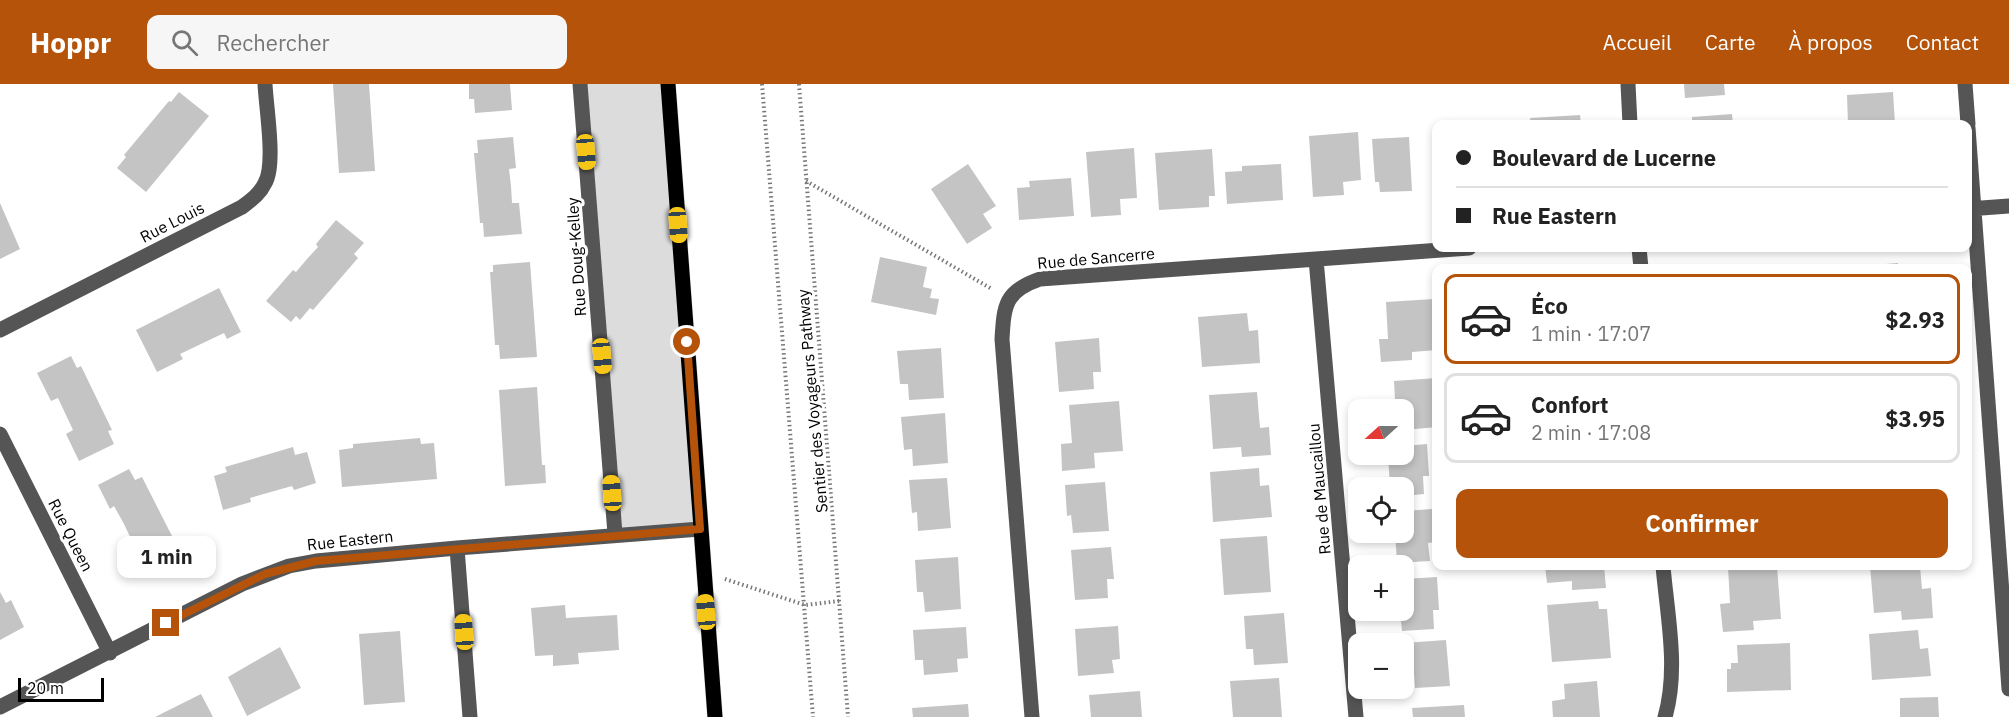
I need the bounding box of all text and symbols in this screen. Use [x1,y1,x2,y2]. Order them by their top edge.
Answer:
search box [147,15,567,69]
text: Hoppr [30,24,111,61]
icon: search [168,26,201,59]
text: Rechercher [216,28,330,57]
text: Accueil [1603,28,1672,56]
text: Carte [1705,28,1756,56]
text: À propos [1789,28,1873,56]
text: Contact [1906,28,1979,56]
car [575,133,597,171]
text: Boulevard de Lucerne [1492,143,1716,172]
street label: Rue Louis [136,197,208,247]
street label: Rue Doug-Kelley [562,197,590,317]
text: Rue Eastern [1492,201,1617,230]
car [668,206,688,244]
street label: Rue de Sancerre [1036,243,1156,273]
street label: Sentier des Voyageurs Pathway [792,288,832,514]
text: Éco [1531,291,1568,320]
icon: car [1459,292,1513,346]
text: $2.93 [1885,305,1945,334]
text: 1 min · 17:07 [1531,320,1651,347]
route start [673,328,700,355]
car [591,337,613,375]
text: Confort [1531,390,1609,419]
icon: car [1459,391,1513,445]
north arrow [1348,399,1414,465]
map controls [1348,399,1414,699]
text: $3.95 [1885,404,1945,433]
text: 2 min · 17:08 [1531,419,1651,446]
street label: Rue de Maucaillou [1303,423,1335,555]
car [602,474,622,512]
button: locate [1348,477,1414,543]
button: Confirmer [1456,489,1948,558]
street label: Rue Queen [44,495,98,575]
street label: Rue Eastern [306,526,394,554]
callout: 1 min [116,536,216,578]
text: 1 min [140,543,193,570]
button: + [1348,555,1414,621]
car [695,593,717,631]
route end [152,609,179,636]
car [454,613,474,651]
button: − [1348,633,1414,699]
scale bar [18,675,104,702]
text: 20 m [27,678,64,698]

